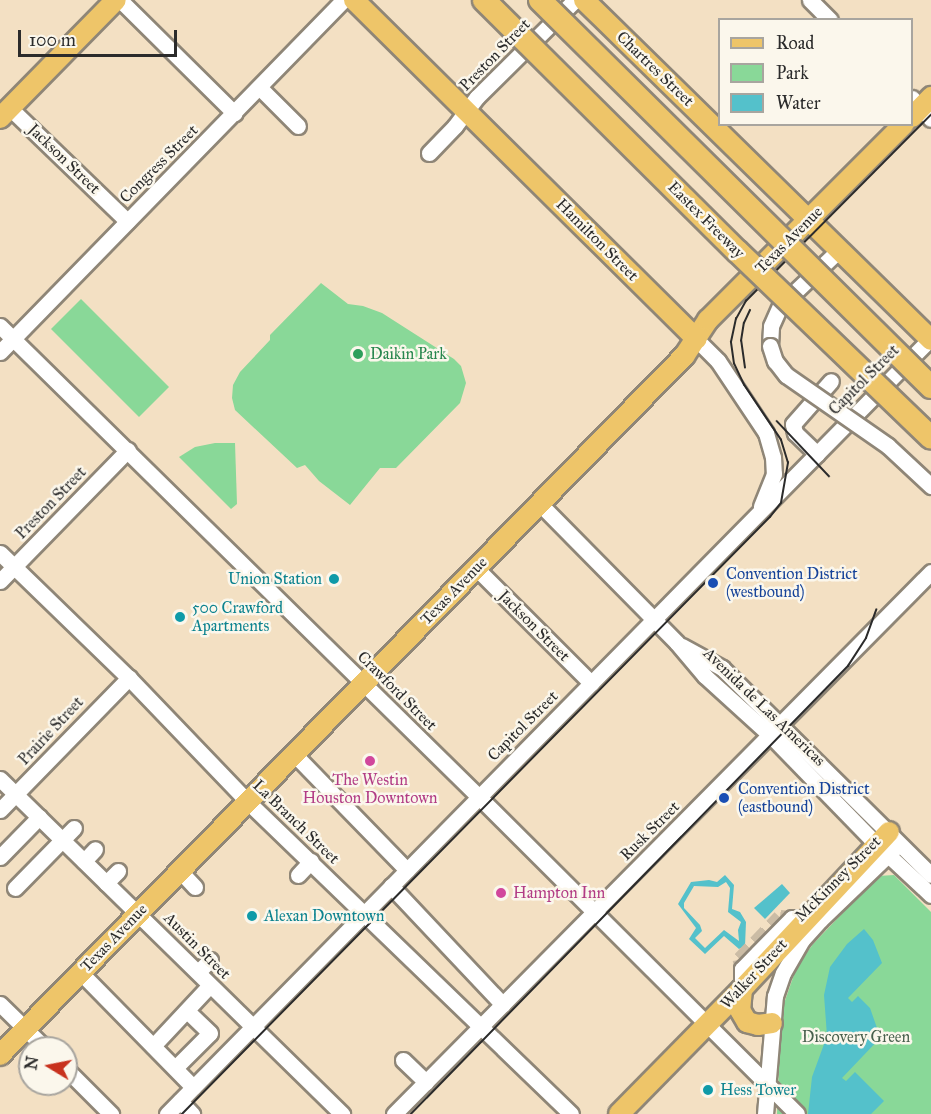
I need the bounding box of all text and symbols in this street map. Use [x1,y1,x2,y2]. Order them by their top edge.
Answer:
street label: Preston Street [456,15,534,95]
scale bar [21,18,180,56]
legend [718,18,913,126]
street label: Chartres Street [612,27,698,111]
text: 100 m [29,29,76,51]
text: Road [776,32,814,54]
text: Park [776,62,809,84]
text: Water [776,92,820,114]
street label: Jackson Street [24,120,104,198]
street label: Congress Street [116,121,202,207]
street label: Eastex Freeway [664,178,748,262]
street label: Hamilton Street [552,195,642,285]
street label: Texas Avenue [751,202,827,278]
street label: Capitol Street [825,341,903,419]
place label: Daikin Park [370,344,447,364]
marker: Daikin Park [351,347,365,361]
street label: Preston Street [12,463,90,543]
street label: Texas Avenue [417,553,491,629]
place label: Convention District (westbound) [726,564,858,602]
place label: Union Station [228,569,322,589]
marker: Union Station [327,572,341,586]
marker: Convention District (westbound) [704,574,722,592]
street label: Jackson Street [494,586,574,666]
place label: 500 Crawford Apartments [192,598,283,636]
marker: 500 Crawford Apartments [173,610,187,624]
street label: Avenida de Las Americas [699,644,829,770]
street label: Crawford Street [353,647,441,735]
street label: Capitol Street [484,687,562,765]
street label: Prairie Street [15,693,87,769]
marker: The Westin Houston Downtown [363,754,377,768]
place label: The Westin Houston Downtown [303,770,437,808]
street label: La Branch Street [249,776,343,868]
place label: Convention District (eastbound) [738,779,870,817]
marker: Convention District (eastbound) [715,789,733,807]
street label: Rusk Street [616,797,684,865]
street label: McKinney Street [791,832,885,926]
place label: Hampton Inn [513,883,605,903]
marker: Hampton Inn [494,886,508,900]
street label: Texas Avenue [77,900,151,976]
place label: Alexan Downtown [264,906,384,926]
street label: Austin Street [159,908,235,984]
marker: Alexan Downtown [245,909,259,923]
street label: Walker Street [717,935,791,1013]
park label: Discovery Green [802,1027,910,1047]
north arrow [18,1036,78,1096]
text: N [21,1055,42,1071]
place label: Hess Tower [720,1080,796,1100]
marker: Hess Tower [701,1083,715,1097]

